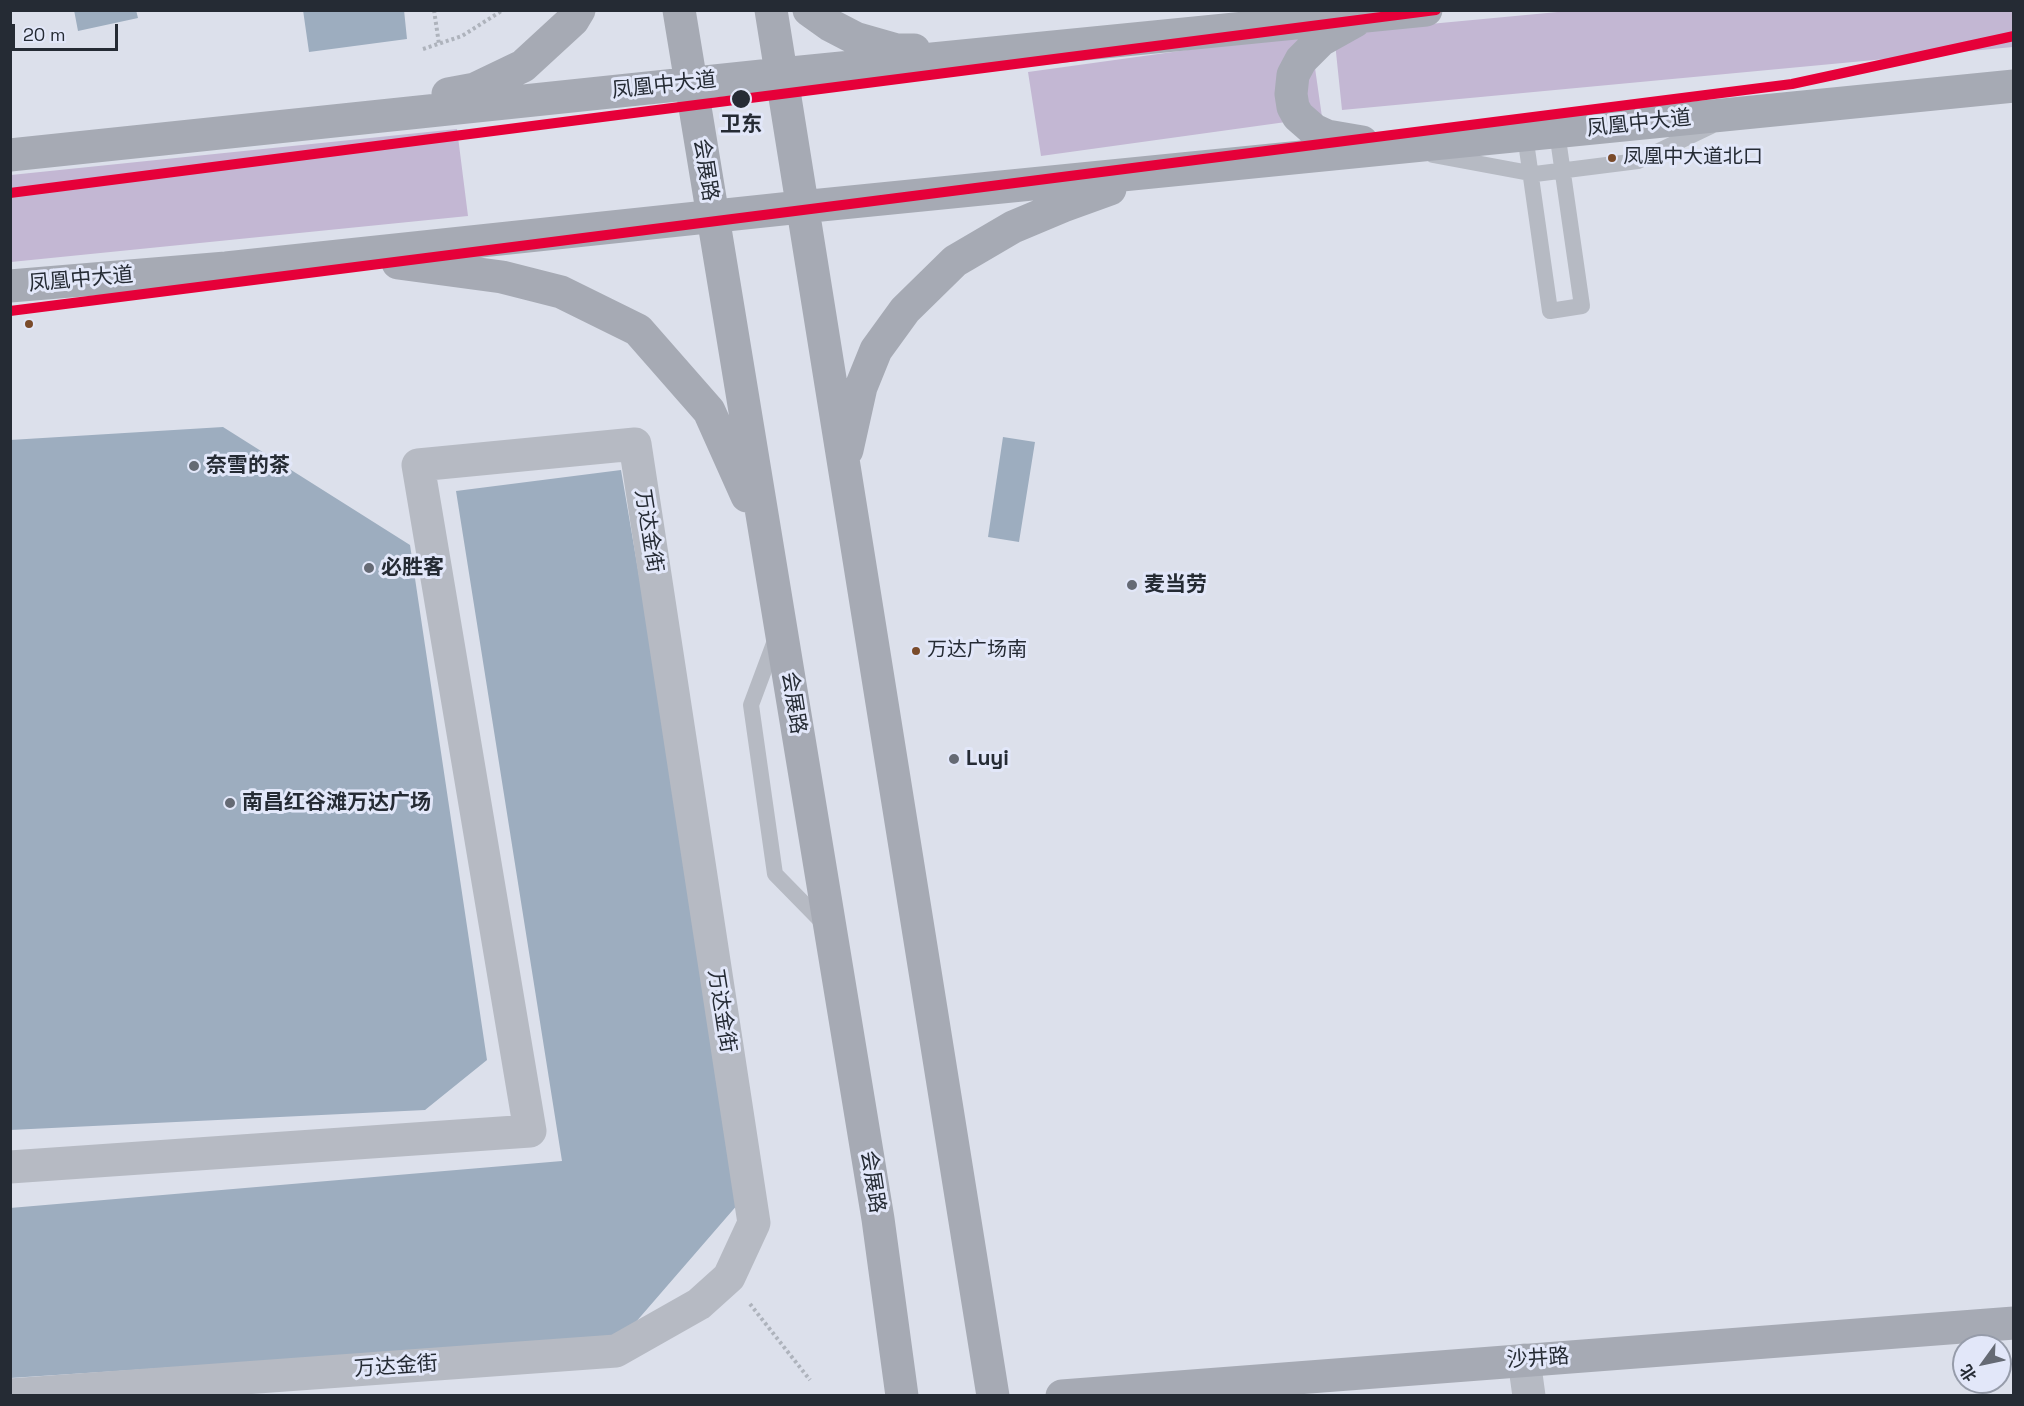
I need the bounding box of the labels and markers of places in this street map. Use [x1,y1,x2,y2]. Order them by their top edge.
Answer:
marker: 卫东 [730,88,752,110]
place label: 卫东 [720,112,762,138]
place label: 凤凰中大道北口 [1623,146,1763,170]
marker: 凤凰中大道北口 [1606,152,1618,164]
unlabelled marker [23,318,35,330]
place label: 奈雪的茶 [206,453,290,479]
marker: 奈雪的茶 [187,459,201,473]
place label: 必胜客 [381,555,444,581]
marker: 必胜客 [362,561,376,575]
place label: 麦当劳 [1144,572,1207,598]
marker: 麦当劳 [1125,578,1139,592]
place label: 万达广场南 [927,639,1027,663]
marker: 万达广场南 [910,645,922,657]
place label: Luyi [966,746,1009,772]
marker: Luyi [947,752,961,766]
place label: 南昌红谷滩万达广场 [242,790,431,816]
marker: 南昌红谷滩万达广场 [223,796,237,810]

